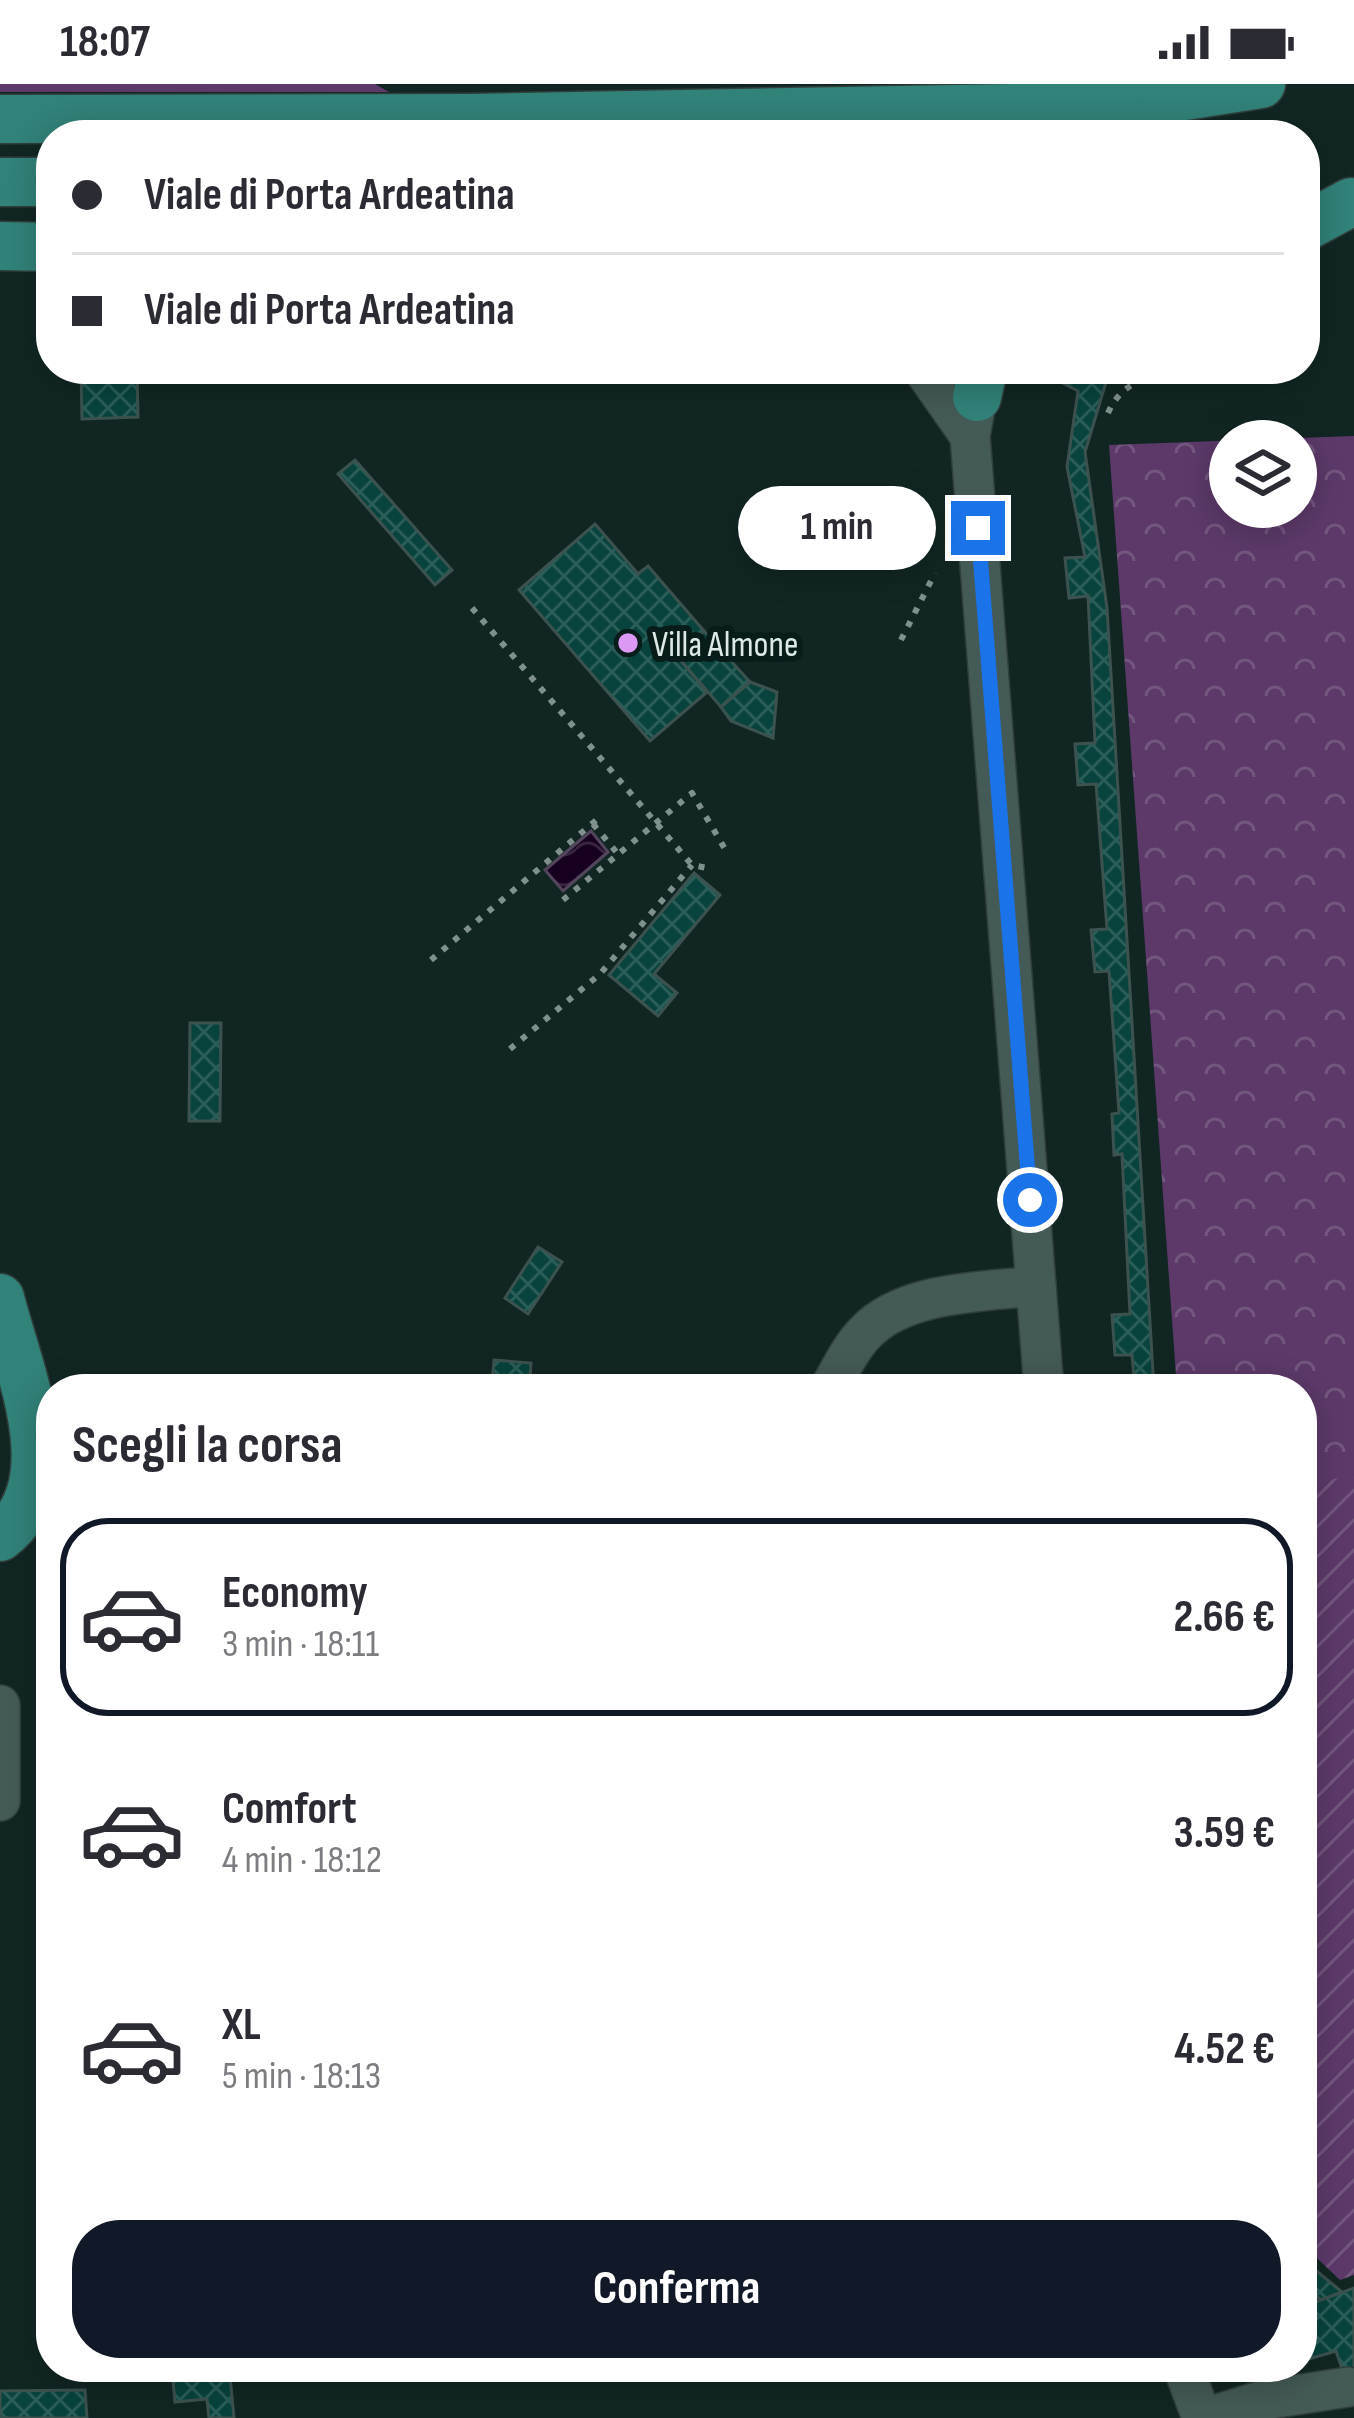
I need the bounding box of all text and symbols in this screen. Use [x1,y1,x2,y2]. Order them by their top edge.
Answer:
text: 18:07 [60,15,150,70]
text: Viale di Porta Ardeatina [144,168,515,223]
text: Viale di Porta Ardeatina [144,283,515,338]
map controls [1209,420,1317,528]
button: layers [1209,420,1317,528]
callout: 1 min [738,486,936,570]
route end [951,501,1005,555]
text: 1 min [801,504,873,551]
place label: Villa Almone [652,624,798,667]
marker: Villa Almone [615,630,641,656]
route start [1003,1173,1057,1227]
text: Scegli la corsa [72,1413,343,1478]
icon: car [78,1563,186,1671]
text: Economy [222,1566,368,1621]
text: 2.66 € [1174,1590,1275,1645]
text: 3 min · 18:11 [222,1621,379,1668]
icon: car [78,1779,186,1887]
text: Comfort [222,1782,357,1837]
text: 3.59 € [1174,1806,1275,1861]
text: 4 min · 18:12 [222,1837,382,1884]
icon: car [78,1995,186,2103]
text: XL [222,1998,261,2053]
text: 4.52 € [1174,2022,1275,2077]
text: 5 min · 18:13 [222,2053,381,2100]
button: Conferma [72,2220,1281,2358]

